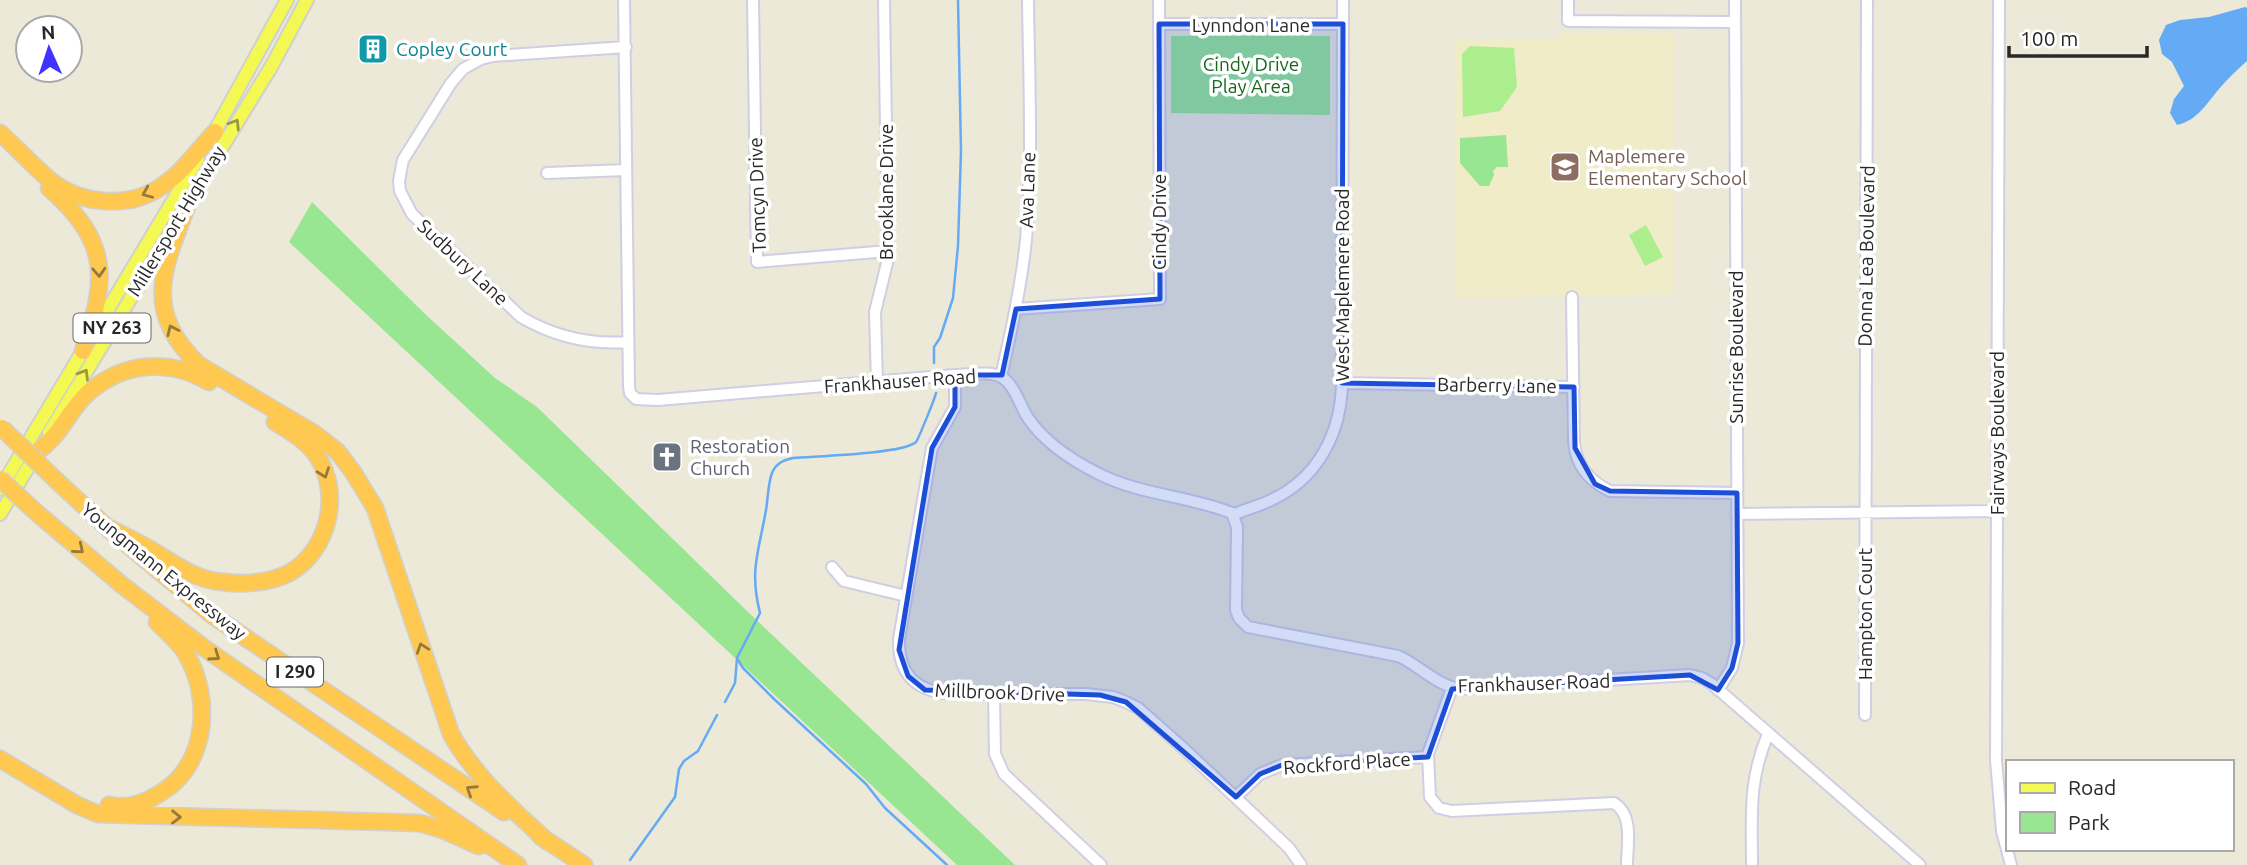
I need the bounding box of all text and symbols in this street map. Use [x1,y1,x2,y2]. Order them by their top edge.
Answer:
north arrow [14,14,84,84]
street label: Lynndon Lane [1192,14,1310,36]
scale bar [2009,14,2147,58]
text: N [40,21,56,43]
text: 100 m [2020,26,2078,50]
building icon: Copley Court [356,32,390,66]
place label: Copley Court [396,38,508,60]
park label: Cindy Drive Play Area [1203,53,1299,97]
one-way arrow [227,119,240,132]
street label: Brooklane Drive [875,124,897,260]
street label: Tomcyn Drive [744,137,770,253]
street label: Millersport Highway [122,142,230,300]
place label: Maplemere Elementary School [1588,145,1747,189]
school or university icon: Maplemere Elementary School [1548,150,1582,184]
street label: Ava Lane [1015,151,1039,229]
street label: Donna Lea Boulevard [1853,165,1879,347]
street label: Cindy Drive [1148,174,1170,270]
one-way arrow [141,185,153,199]
street label: West Maplemere Road [1331,188,1353,382]
street label: Sudbury Lane [413,214,513,310]
one-way arrow [92,266,107,277]
street label: Sunrise Boulevard [1725,270,1747,424]
road number: NY 263 [74,314,150,342]
one-way arrow [166,325,180,337]
street label: Fairways Boulevard [1986,351,2008,515]
street label: Frankhauser Road [823,365,977,397]
one-way arrow [76,368,89,381]
street label: Barberry Lane [1437,373,1557,397]
place label: Restoration Church [690,435,790,479]
church icon: Restoration Church [650,440,684,474]
one-way arrow [316,467,330,479]
street label: Youngmann Expressway [77,498,251,644]
one-way arrow [71,541,84,553]
street label: Hampton Court [1854,547,1876,680]
one-way arrow [416,642,430,655]
one-way arrow [207,648,220,660]
road number: I 290 [267,658,323,686]
street label: Frankhauser Road [1457,669,1611,697]
street label: Millbrook Drive [934,679,1066,705]
street label: Rockford Place [1283,748,1411,778]
legend [2006,760,2233,851]
text: Road [2068,775,2116,799]
one-way arrow [466,786,479,799]
one-way arrow [171,810,182,825]
text: Park [2068,810,2110,834]

